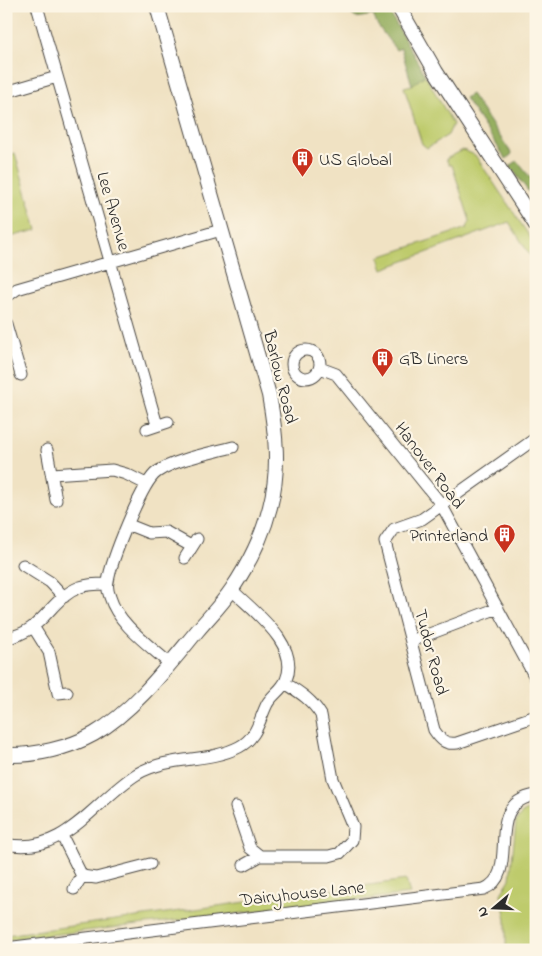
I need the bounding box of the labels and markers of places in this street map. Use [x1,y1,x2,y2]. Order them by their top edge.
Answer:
building icon: US Global [291,147,315,178]
place label: US Global [319,148,392,174]
building icon: GB Liners [371,346,395,377]
place label: GB Liners [399,347,468,373]
building icon: Printerland [492,523,516,554]
place label: Printerland [410,524,488,550]

